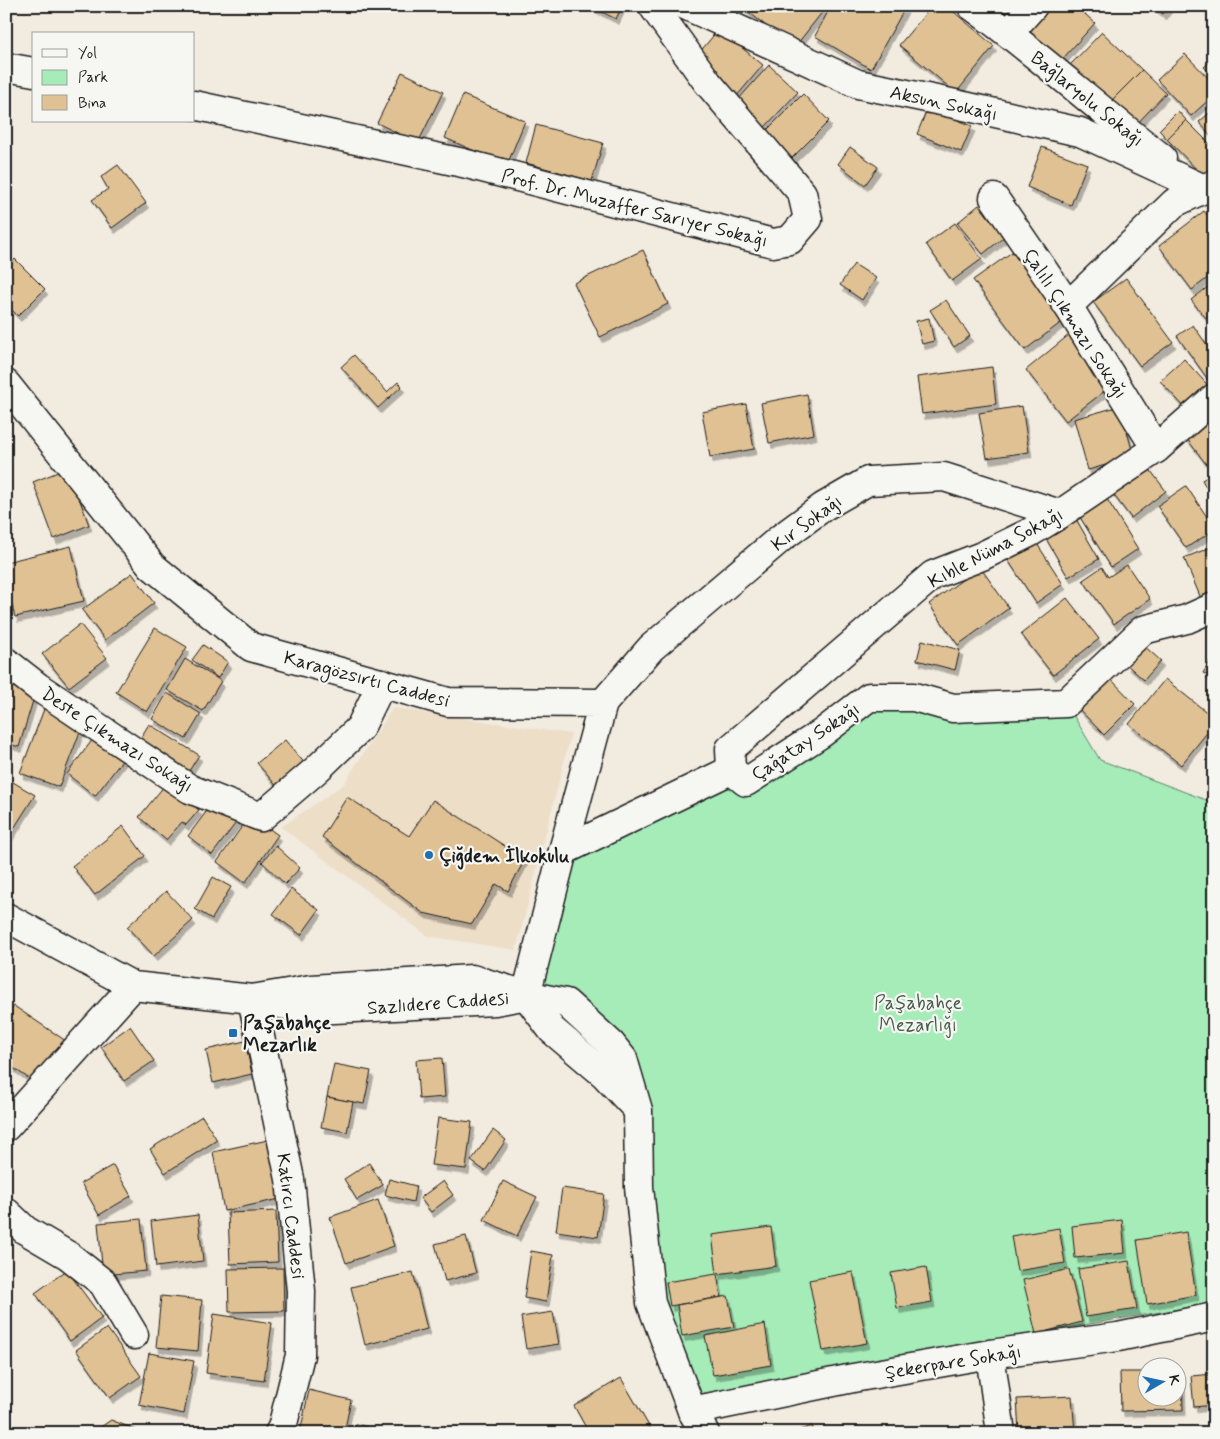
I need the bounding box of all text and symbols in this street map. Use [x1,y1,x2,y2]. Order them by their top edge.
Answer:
legend [32,32,195,122]
text: Yol [78,44,97,64]
street label: Bağlaryolu Sokağı [1024,46,1149,153]
text: Park [78,68,108,88]
street label: Aksun Sokağı [887,80,1000,128]
text: Bina [78,94,106,114]
street label: Prof. Dr. Muzaffer Sarıyer Sokağı [499,163,770,255]
street label: Çalılı Çıkmazı Sokağı [1016,244,1133,404]
street label: Kır Sokağı [766,489,848,558]
street label: Kıble Nüma Sokağı [924,502,1068,595]
street label: Karagözsırtı Caddesi [280,645,452,716]
street label: Deste Çıkmazı Sokağı [36,682,198,800]
street label: Çağatay Sokağı [747,697,865,788]
place label: Çiğdem İlkokulu [439,844,570,870]
marker: Çiğdem İlkokulu [423,849,435,861]
street label: Sazlıdere Caddesi [366,986,510,1021]
park label: Paşabahçe Mezarlığı [874,991,962,1039]
place label: Paşabahçe Mezarlık [243,1011,332,1058]
marker: Paşabahçe Mezarlık [227,1027,239,1039]
street label: Katırcı Caddesi [270,1152,311,1280]
street label: Şekerpare Sokağı [883,1339,1023,1387]
north arrow [1138,1356,1188,1406]
text: K [1164,1374,1184,1388]

